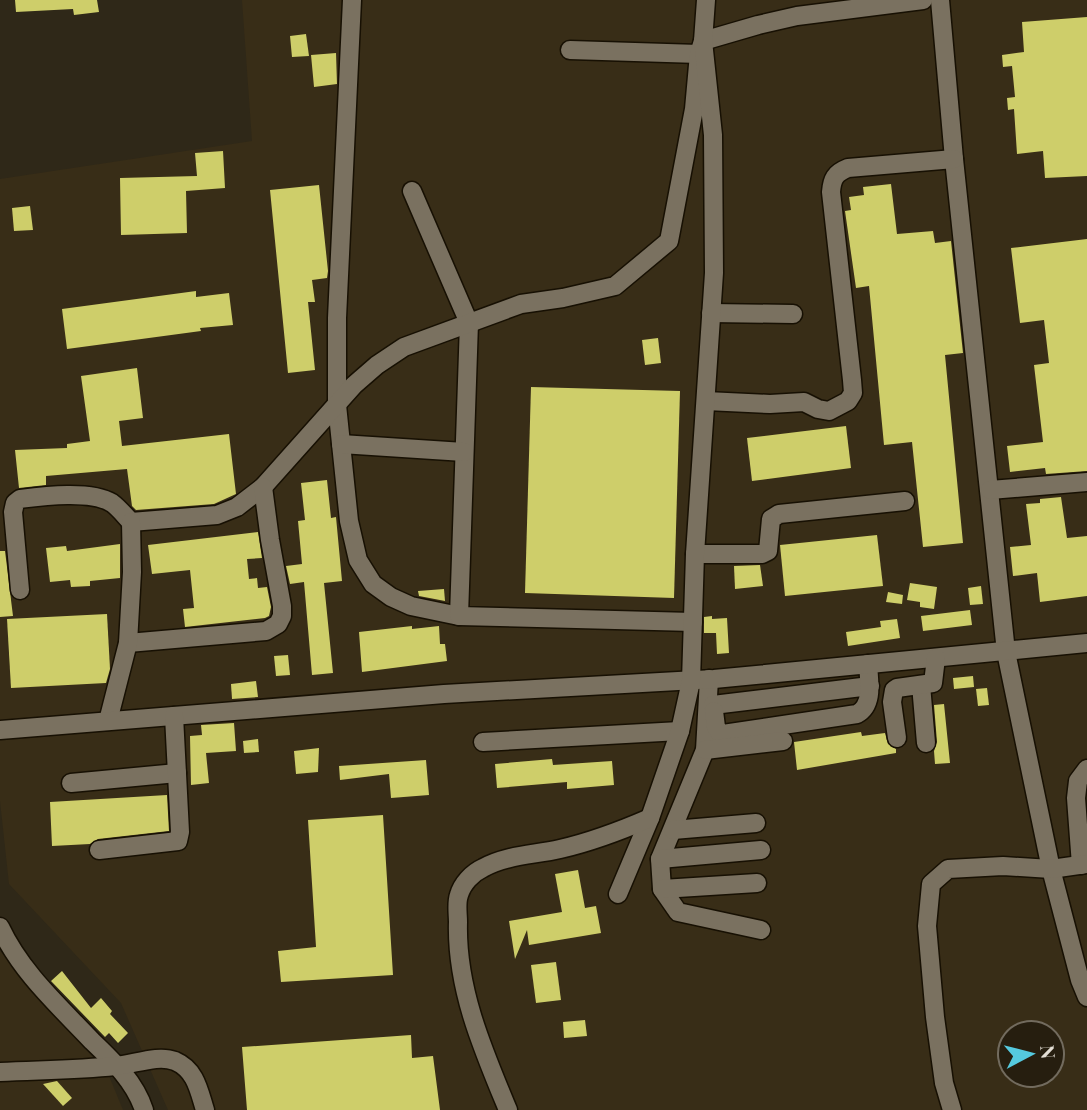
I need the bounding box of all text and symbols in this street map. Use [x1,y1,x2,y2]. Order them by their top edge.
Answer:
north arrow [996,1019,1066,1089]
text: N [1035,1043,1063,1060]

